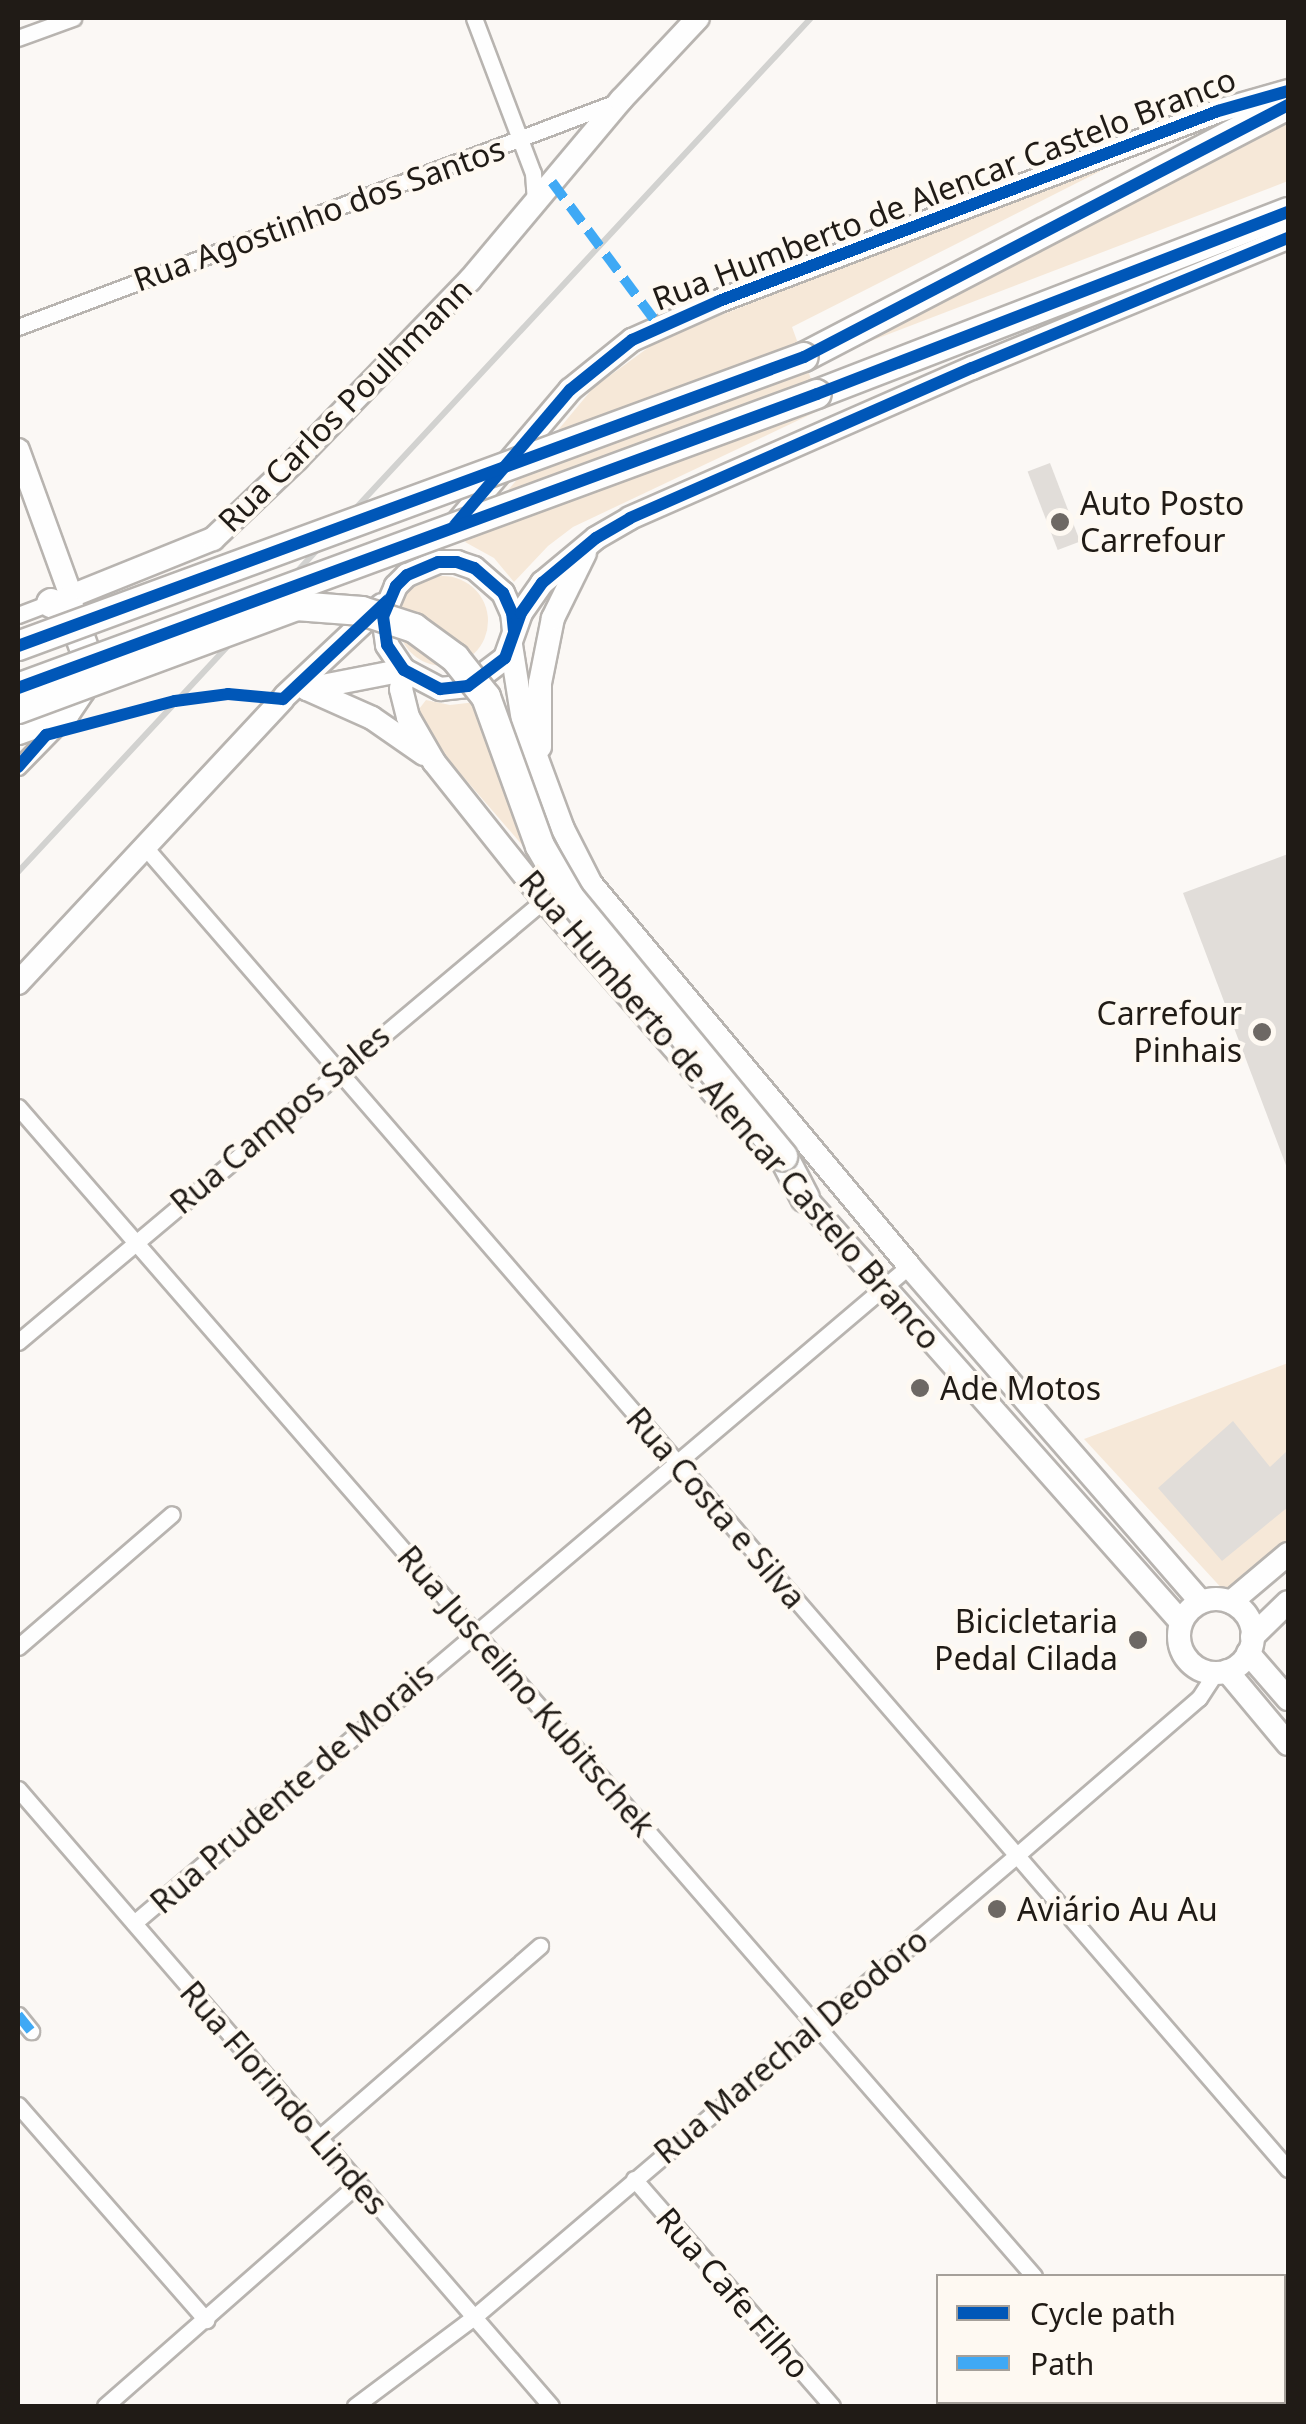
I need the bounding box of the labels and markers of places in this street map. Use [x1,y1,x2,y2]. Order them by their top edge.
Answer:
place label: Auto Posto Carrefour [1080,485,1244,560]
marker: Auto Posto Carrefour [1049,511,1071,533]
place label: Carrefour Pinhais [1097,995,1242,1070]
marker: Carrefour Pinhais [1251,1021,1273,1043]
place label: Ade Motos [940,1369,1101,1407]
marker: Ade Motos [909,1377,931,1399]
place label: Bicicletaria Pedal Cilada [934,1603,1118,1678]
marker: Bicicletaria Pedal Cilada [1127,1629,1149,1651]
place label: Aviário Au Au [1017,1890,1218,1928]
marker: Aviário Au Au [986,1898,1008,1920]

